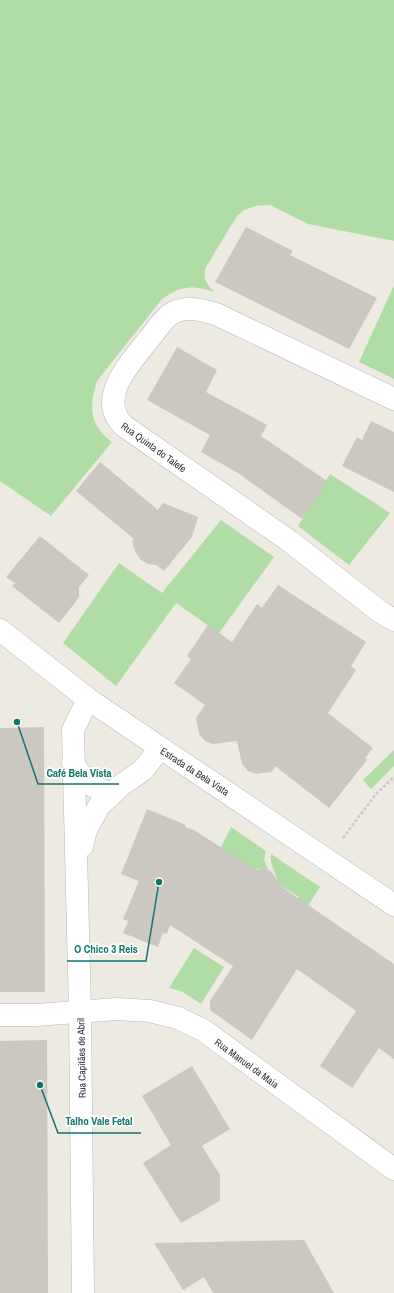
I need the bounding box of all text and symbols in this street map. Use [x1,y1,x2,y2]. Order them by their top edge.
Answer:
street label: Rua Quinta do Talefe [119,419,189,476]
street label: Estrada da Bela Vista [158,744,232,799]
callout: Café Bela Vista [38,761,119,784]
text: Café Bela Vista [46,766,112,780]
callout: O Chico 3 Reis [67,938,146,961]
text: O Chico 3 Reis [74,942,138,956]
street label: Rua Capitães de Abril [74,1018,89,1098]
street label: Rua Manuel da Maia [212,1036,282,1091]
callout: Talho Vale Fetal [58,1110,141,1133]
text: Talho Vale Fetal [65,1114,133,1128]

